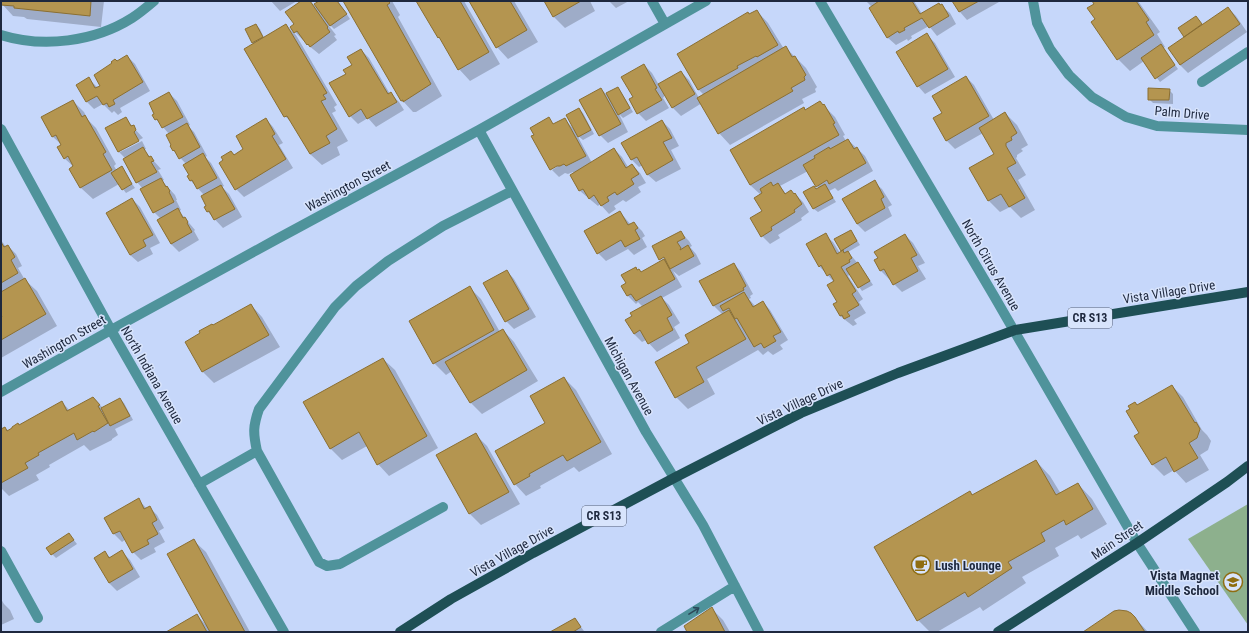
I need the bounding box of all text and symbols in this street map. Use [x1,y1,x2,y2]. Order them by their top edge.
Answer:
street label: Palm Drive [1154,103,1210,123]
street label: Washington Street [303,157,393,215]
street label: North Citrus Avenue [959,217,1023,313]
street label: Vista Village Drive [1122,277,1216,307]
road number: CR S13 [1068,308,1112,328]
street label: Washington Street [20,312,108,372]
street label: North Indiana Avenue [118,324,186,426]
street label: Michigan Avenue [601,334,657,418]
street label: Vista Village Drive [755,376,845,428]
road number: CR S13 [582,506,626,526]
street label: Main Street [1088,517,1146,563]
street label: Vista Village Drive [468,522,556,580]
cafe icon: Lush Lounge [910,554,932,576]
place label: Lush Lounge [935,558,1001,573]
place label: Vista Magnet Middle School [1145,568,1219,598]
school or university icon: Vista Magnet Middle School [1222,571,1244,593]
one-way arrow [688,607,700,615]

